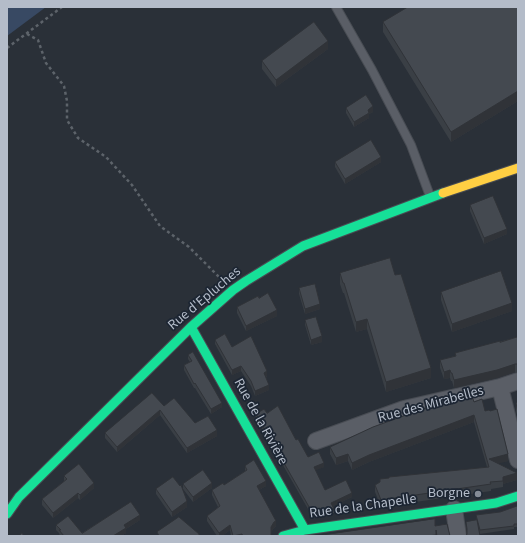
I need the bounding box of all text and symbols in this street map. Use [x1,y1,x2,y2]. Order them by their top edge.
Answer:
street label: Rue d'Epluches [165,264,245,334]
street label: Rue de la Rivière [229,376,291,468]
street label: Rue des Mirabelles [376,383,486,427]
place label: Borgne [428,486,470,502]
marker: Borgne [473,489,483,499]
street label: Rue de la Chapelle [308,491,418,523]

